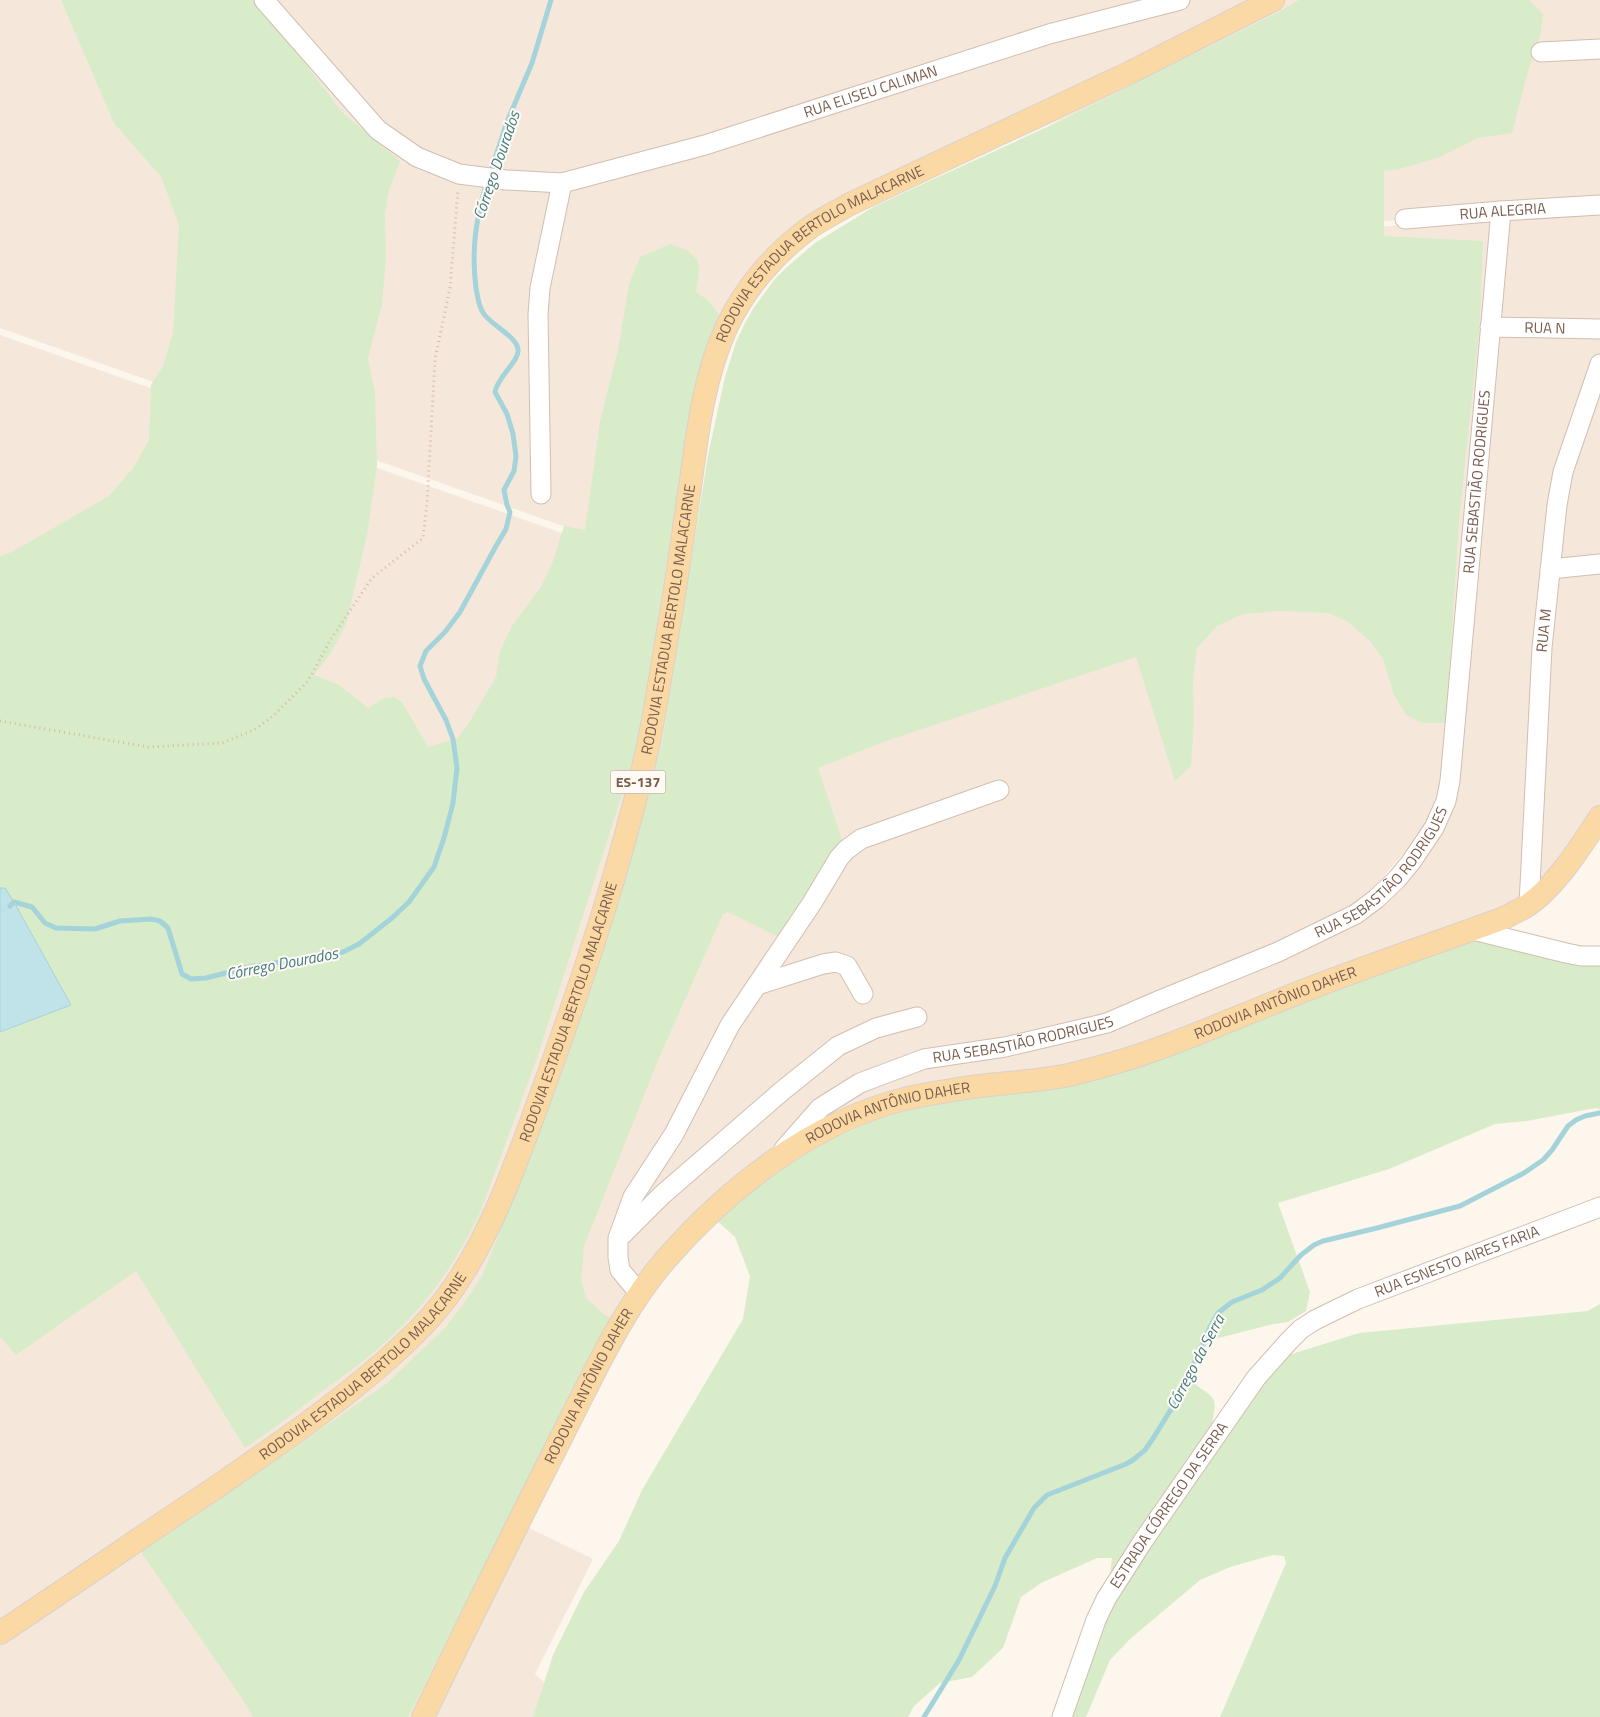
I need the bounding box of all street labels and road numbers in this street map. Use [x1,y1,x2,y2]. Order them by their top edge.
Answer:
street label: RUA ELISEU CALIMAN [801,59,940,123]
street label: RODOVIA ESTADUA BERTOLO MALACARNE [709,159,927,346]
street label: RUA ALEGRIA [1459,196,1547,225]
street label: RUA N [1524,316,1566,339]
street label: RUA SEBASTIÃO RODRIGUES [1457,389,1496,575]
street label: RODOVIA ESTADUA BERTOLO MALACARNE [634,482,701,757]
street label: RUA M [1530,607,1557,653]
road number: ES-137 [610,770,666,794]
street label: RUA SEBASTIÃO RODRIGUES [1310,803,1453,944]
street label: RODOVIA ESTADUA BERTOLO MALACARNE [513,879,623,1145]
street label: RODOVIA ANTÔNIO DAHER [1191,960,1360,1045]
street label: RUA SEBASTIÃO RODRIGUES [931,1009,1117,1069]
street label: RODOVIA ANTÔNIO DAHER [801,1075,972,1149]
street label: RUA ESNESTO AIRES FARIA [1371,1219,1542,1303]
street label: RODOVIA ESTADUA BERTOLO MALACARNE [254,1267,472,1465]
street label: RODOVIA ANTÔNIO DAHER [538,1303,638,1468]
street label: ESTRADA CÓRREGO DA SERRA [1104,1417,1233,1593]

